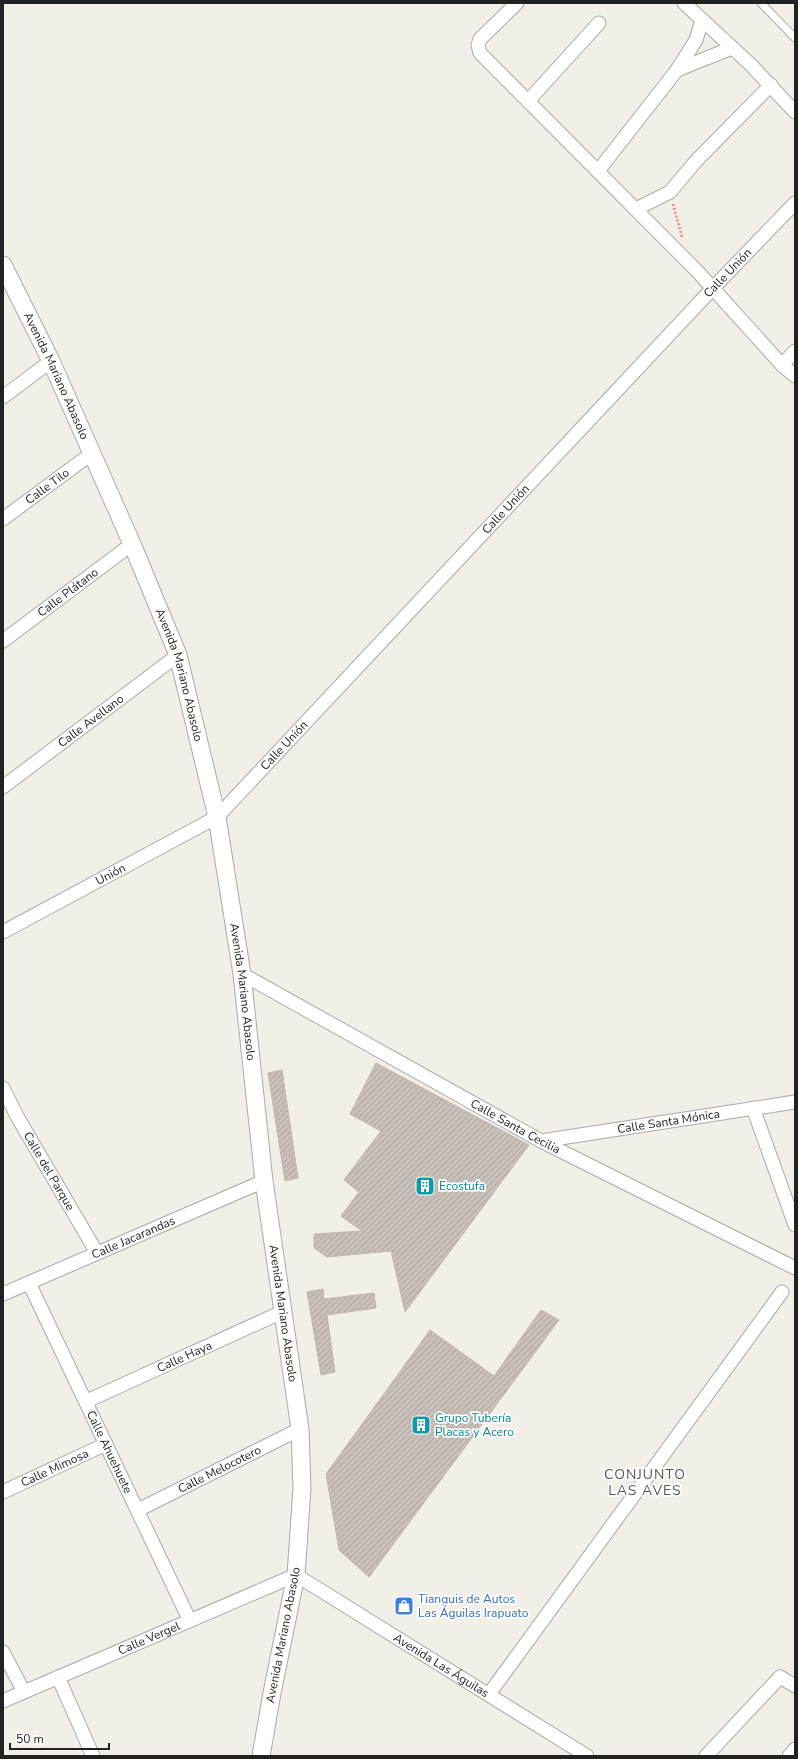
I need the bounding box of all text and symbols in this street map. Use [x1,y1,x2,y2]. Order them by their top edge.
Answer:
street label: Calle Unión [700,245,755,301]
street label: Avenida Mariano Abasolo [20,309,93,442]
street label: Calle Tilo [22,465,73,508]
street label: Calle Unión [478,481,533,537]
street label: Calle Plátano [34,564,102,620]
street label: Avenida Mariano Abasolo [152,606,207,743]
street label: Calle Avellano [55,690,127,751]
street label: Calle Unión [257,717,311,774]
street label: Unión [93,860,128,889]
street label: Avenida Mariano Abasolo [226,922,259,1062]
street label: Calle Santa Cecilia [468,1095,563,1157]
street label: Calle Santa Mónica [616,1106,721,1137]
street label: Calle del Parque [20,1129,78,1213]
building icon: Ecostufa [414,1175,436,1197]
place label: Ecostufa [439,1178,485,1194]
street label: Calle Jacarandas [89,1212,178,1263]
street label: Avenida Mariano Abasolo [265,1244,301,1383]
street label: Calle Haya [154,1337,214,1376]
street label: Calle Ahuehuete [83,1408,136,1496]
place label: Grupo Tubería Placas y Acero [435,1410,514,1440]
building icon: Grupo Tubería Placas y Acero [410,1414,432,1436]
street label: Calle Melocotero [175,1442,264,1497]
street label: Calle Mimosa [18,1445,91,1491]
district label: CONJUNTO LAS AVES [604,1465,686,1500]
street label: Avenida Mariano Abasolo [262,1565,304,1704]
place label: Tianguis de Autos Las Águilas Irapuato [418,1591,529,1621]
shop icon: Tianguis de Autos Las Águilas Irapuato [393,1595,415,1617]
street label: Calle Vergel [116,1618,183,1659]
street label: Avenida Las Águilas [390,1630,492,1701]
scale bar [10,1725,109,1751]
text: 50 m [16,1731,44,1747]

